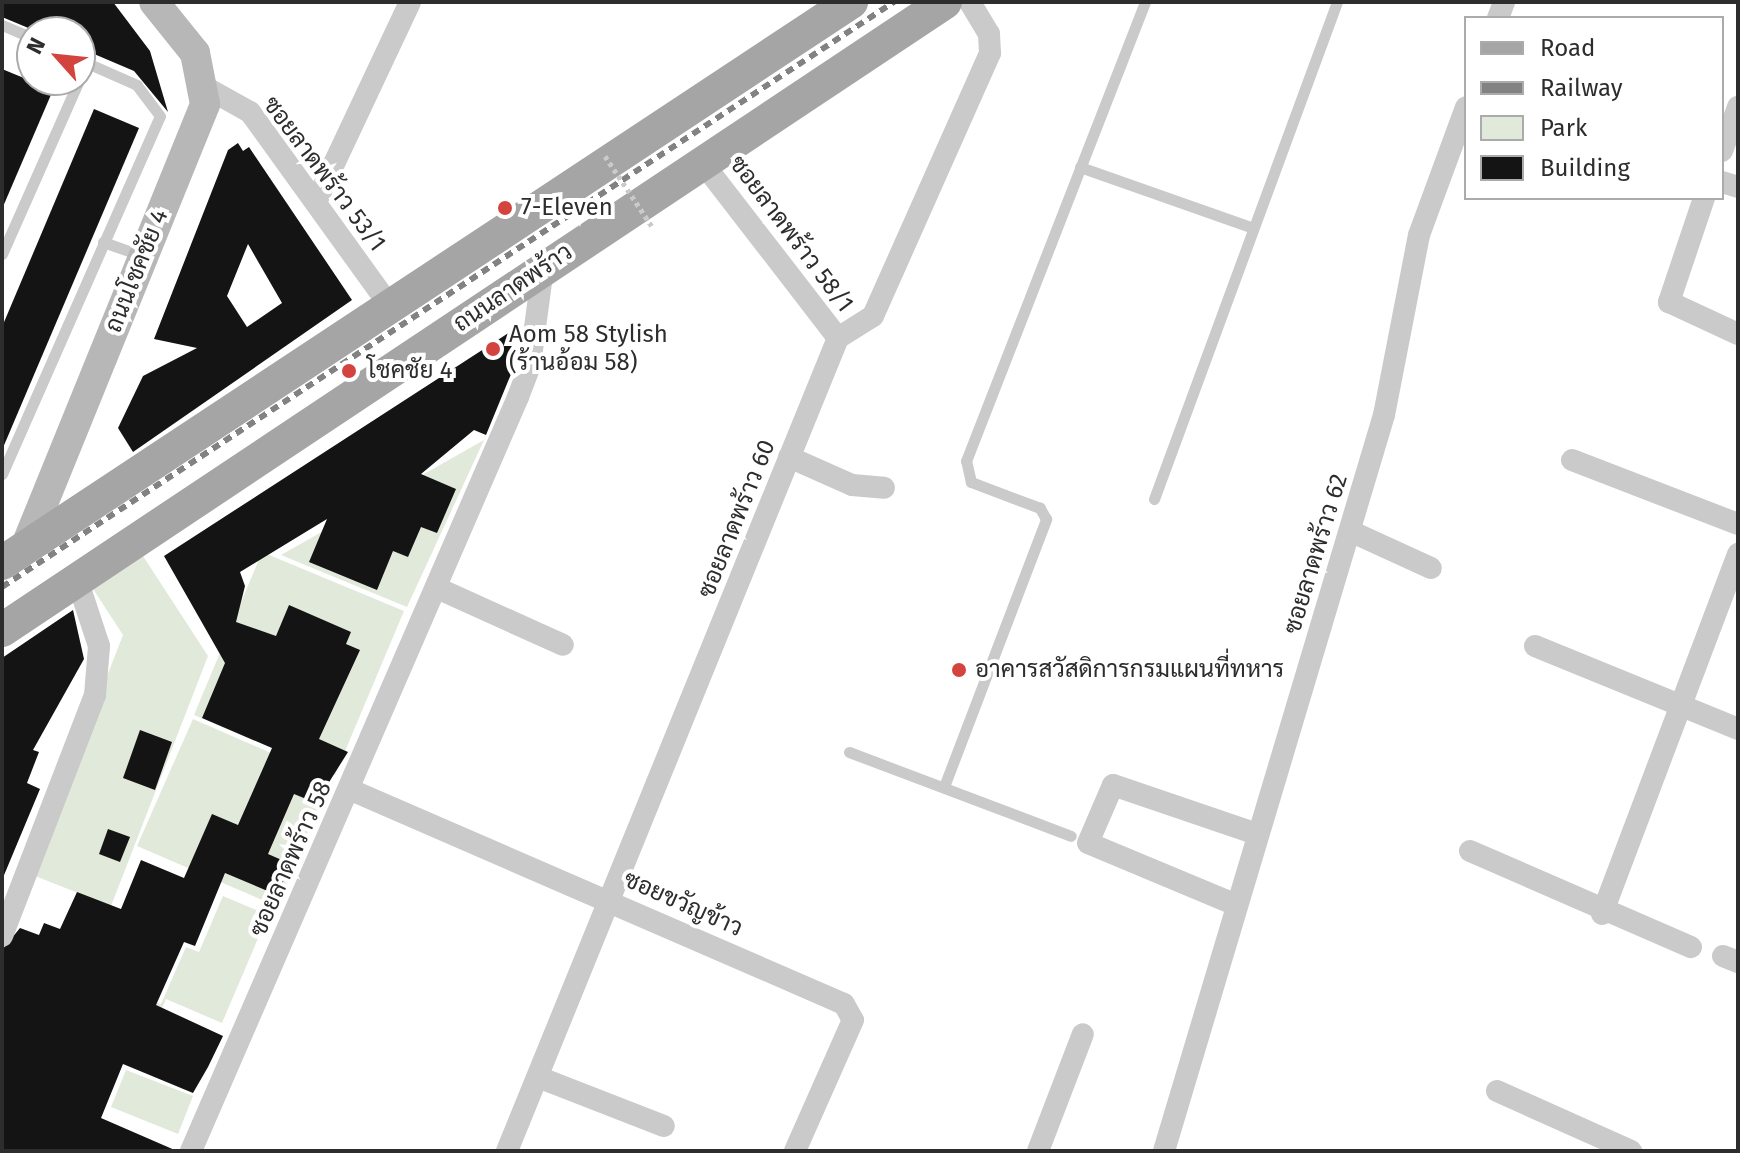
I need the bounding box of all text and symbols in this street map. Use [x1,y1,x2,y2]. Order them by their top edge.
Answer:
north arrow [16,16,96,96]
legend [1464,16,1724,200]
text: N [21,33,51,58]
text: Road [1540,34,1595,62]
text: Railway [1540,74,1623,102]
street label: ซอยลาดพร้าว 53/1 [256,91,392,257]
text: Park [1540,114,1587,142]
street label: ซอยลาดพร้าว 58/1 [723,150,859,318]
text: Building [1540,154,1630,182]
place label: 7-Eleven [521,194,613,222]
marker: 7-Eleven [496,199,514,217]
street label: ถนนโชคชัย 4 [99,205,175,337]
street label: ถนนลาดพร้าว [448,238,578,338]
place label: Aom 58 Stylish (ร้านอ้อม 58) [509,321,668,377]
marker: Aom 58 Stylish (ร้านอ้อม 58) [484,340,502,358]
place label: โชคชัย 4 [367,357,453,385]
marker: โชคชัย 4 [338,360,360,382]
street label: ซอยลาดพร้าว 60 [692,436,782,602]
street label: ซอยลาดพร้าว 62 [1278,470,1354,638]
place label: อาคารสวัสดิการกรมแผนที่ทหาร [975,656,1284,684]
marker: อาคารสวัสดิการกรมแผนที่ทหาร [950,661,968,679]
street label: ซอยลาดพร้าว 58 [244,777,338,941]
street label: ซอยขวัญข้าว [619,865,747,943]

